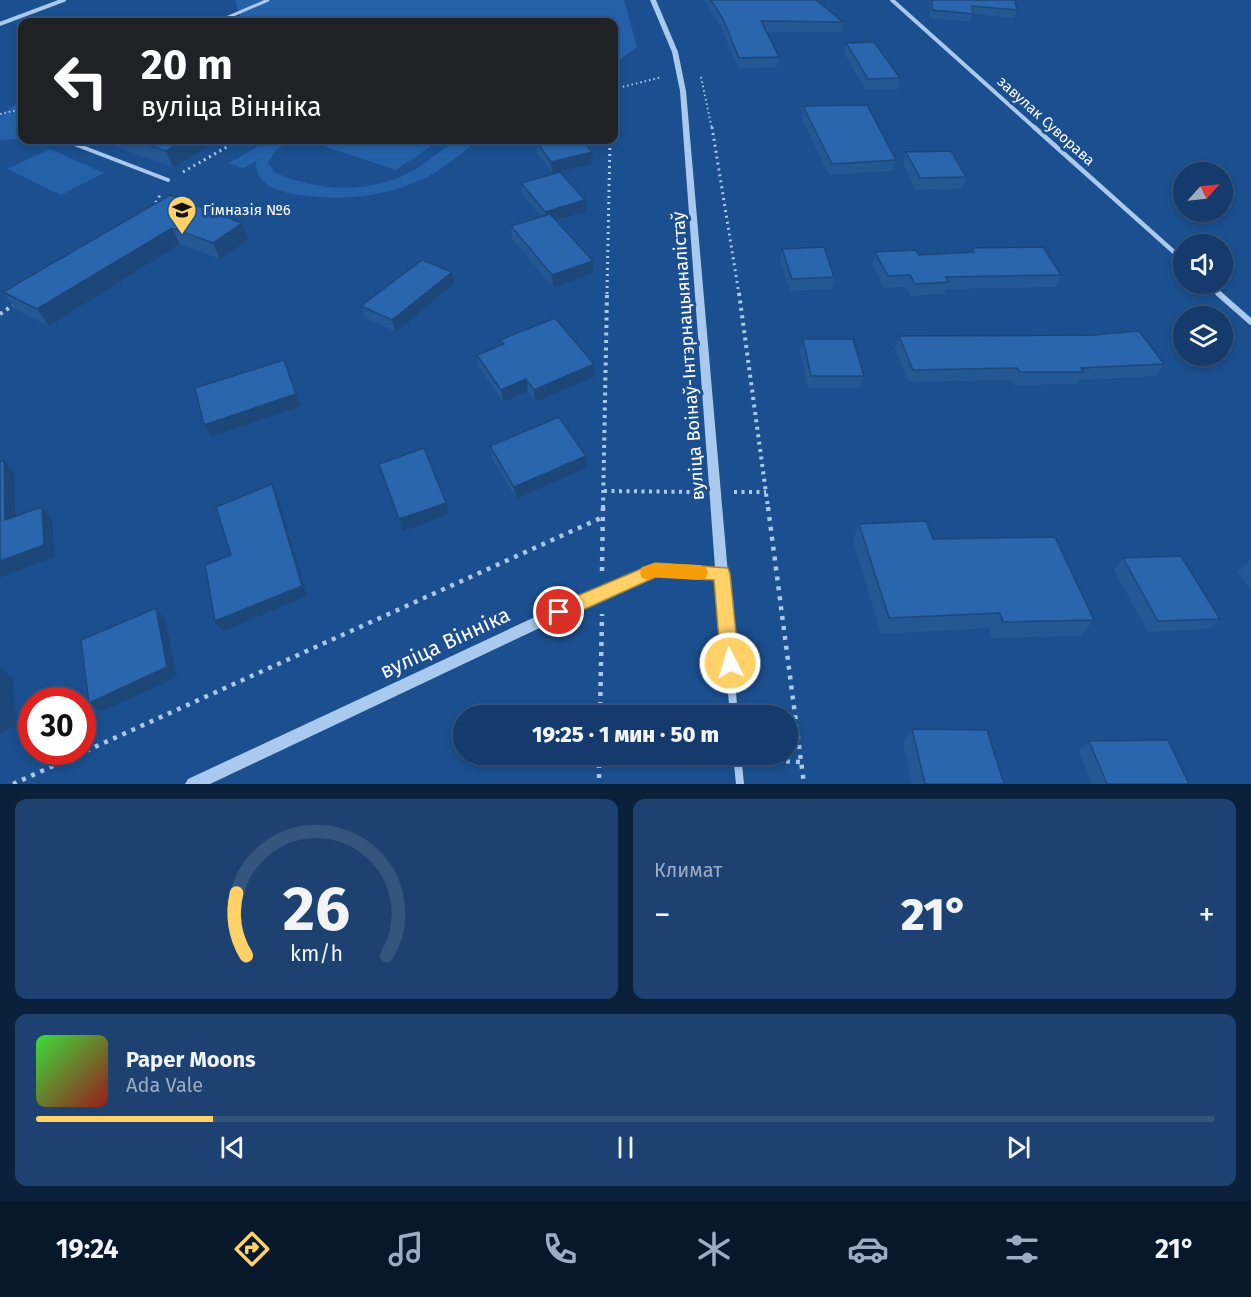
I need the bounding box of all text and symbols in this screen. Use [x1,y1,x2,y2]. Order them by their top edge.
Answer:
text: 20 m [141,40,233,90]
icon: left [42,42,120,120]
street label: завулак Суворава [993,72,1099,170]
text: вуліца Вінніка [141,91,322,123]
north arrow [1173,162,1233,222]
map controls [1173,162,1233,366]
school or university icon: Гімназія №6 [166,194,198,236]
place label: Гімназія №6 [203,201,291,219]
street label: вуліца Воінаў-Інтэрнацыяналістаў [667,211,709,501]
button: sound [1173,234,1233,294]
button: layers [1173,306,1233,366]
pin [533,586,584,637]
icon: arrive [542,595,575,628]
street label: вуліца Вінніка [376,602,514,684]
position arrow [698,631,762,695]
speed limit sign: 30 [18,687,96,765]
text: 19:25 · 1 мин · 50 m [532,721,719,748]
text: Климат [654,858,722,882]
text: 26 [283,872,350,947]
text: 21° [901,888,968,942]
text: − [654,895,671,935]
text: + [1199,895,1215,935]
text: km/h [290,941,343,967]
text: Paper Moons [126,1046,256,1073]
text: Ada Vale [126,1073,203,1097]
icon: previous [216,1131,249,1164]
icon: pause [609,1131,642,1164]
icon: next [1002,1131,1035,1164]
icon: directions [231,1228,273,1270]
icon: music [385,1228,427,1270]
icon: phone [539,1228,581,1270]
icon: climate [693,1228,735,1270]
icon: car [847,1228,889,1270]
icon: filters [1001,1228,1043,1270]
text: 19:24 [56,1233,119,1265]
text: 21° [1155,1233,1195,1265]

